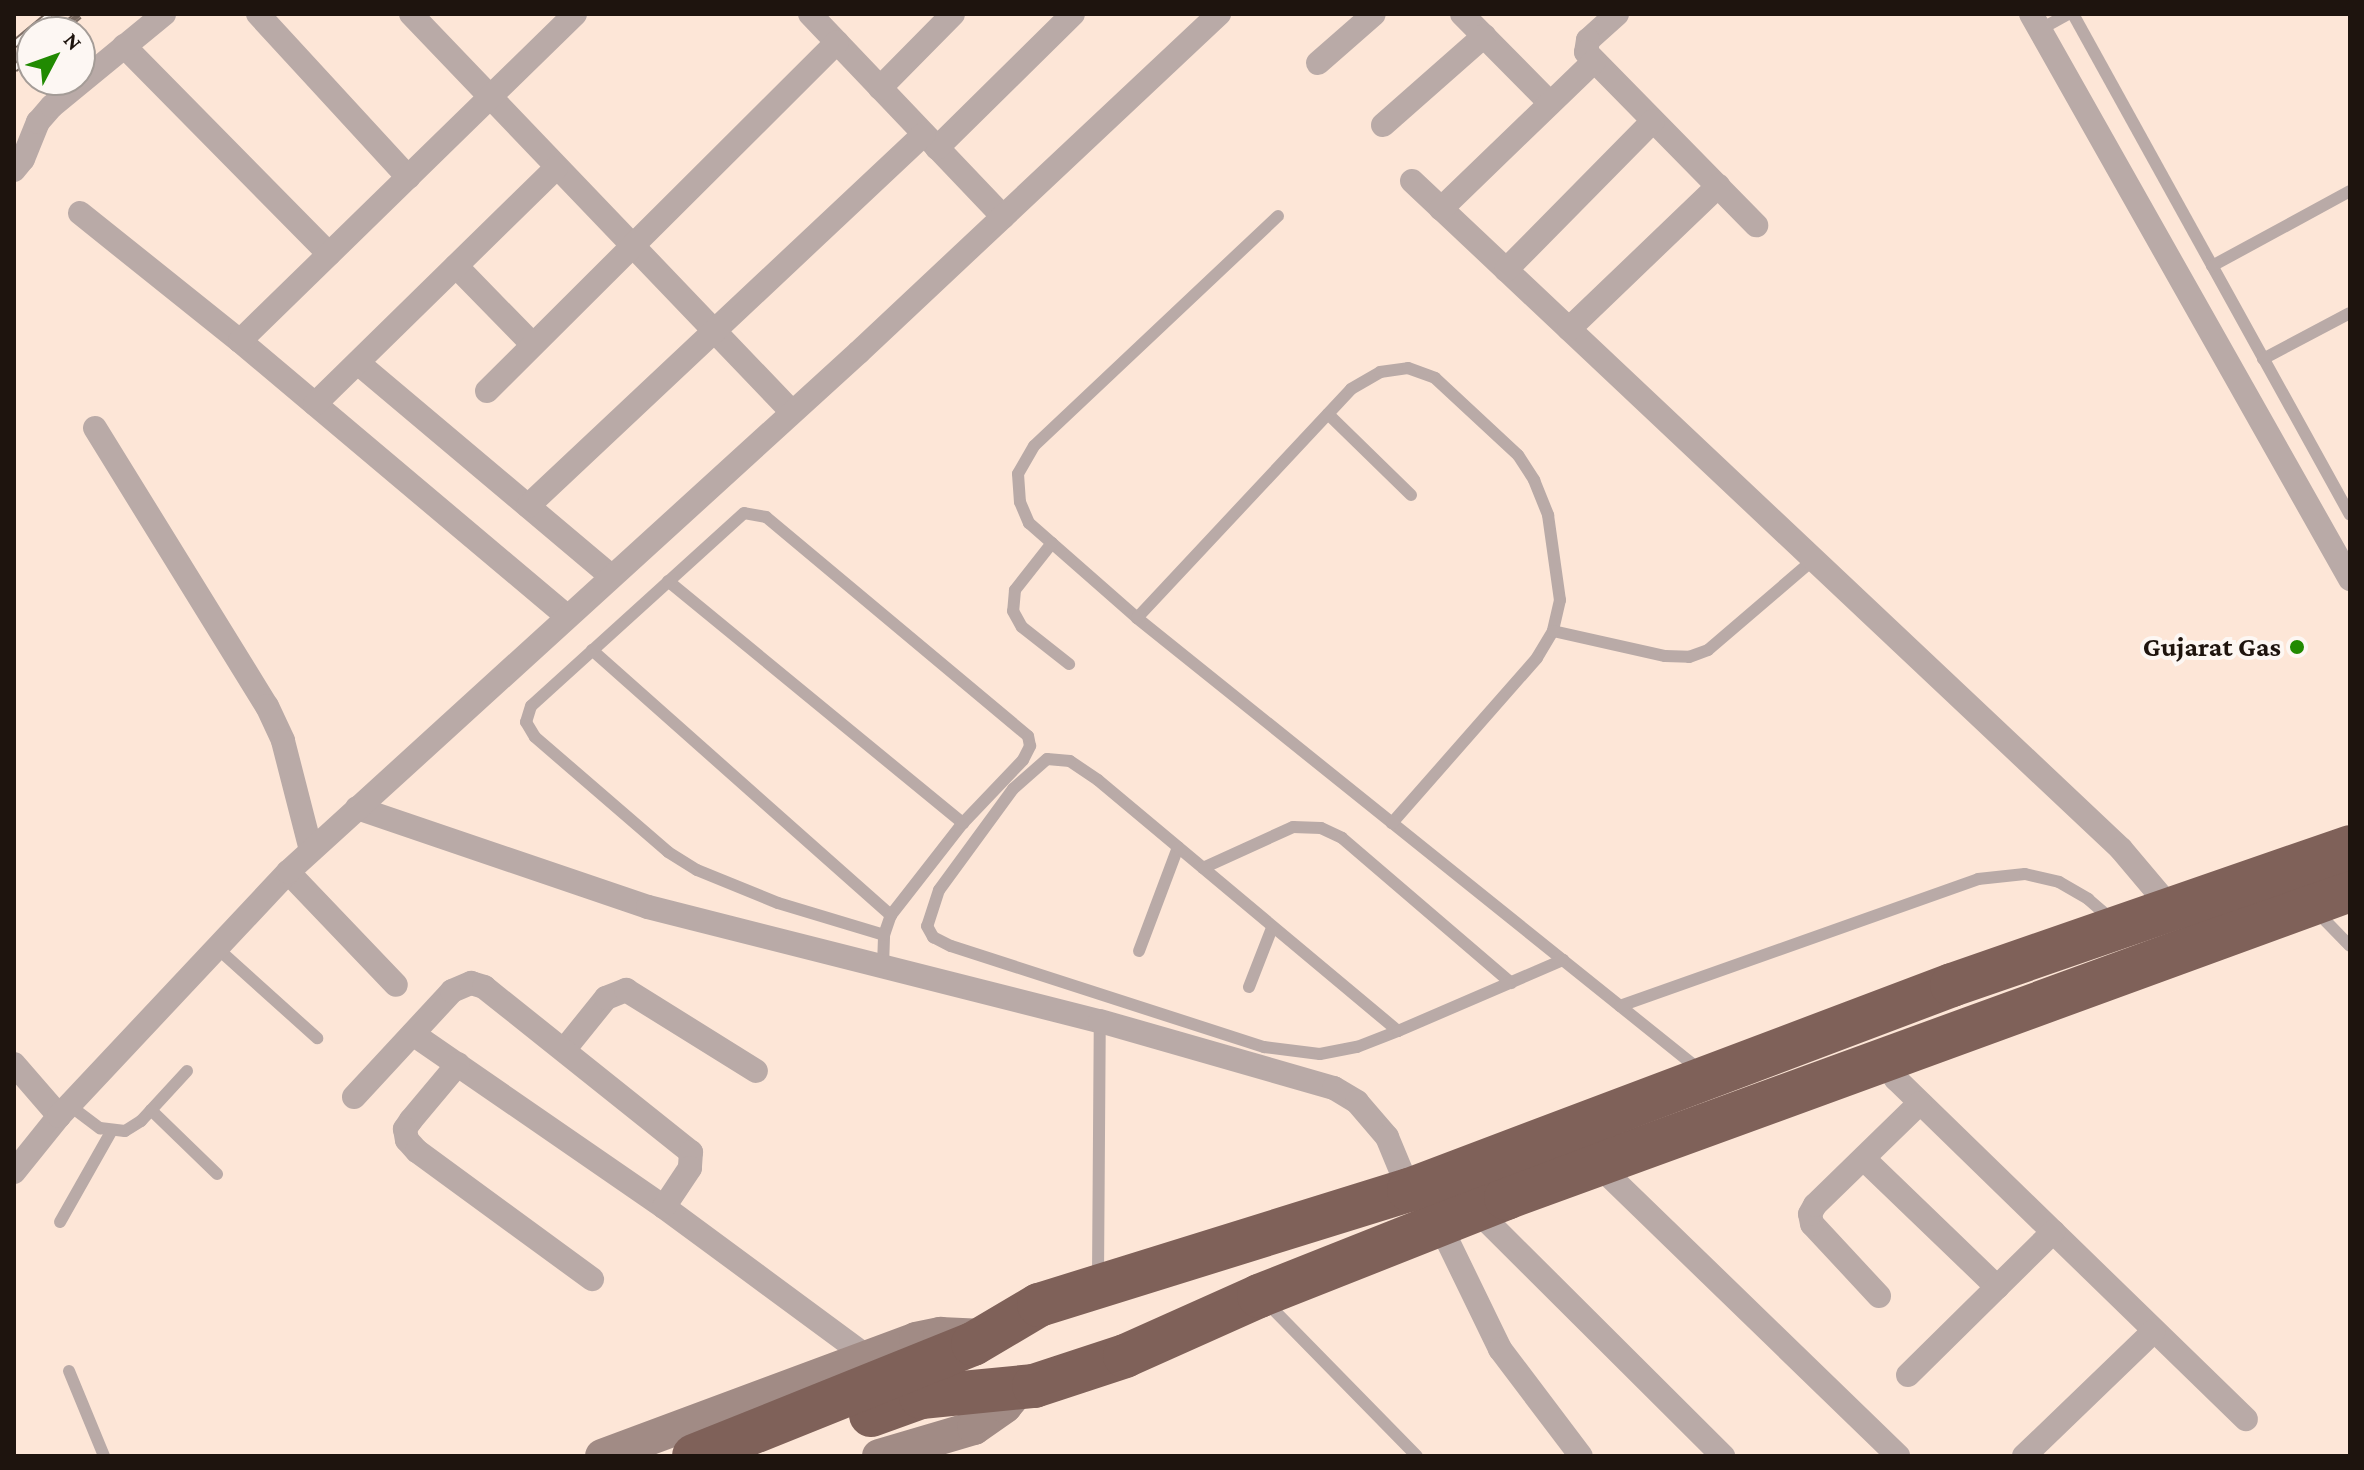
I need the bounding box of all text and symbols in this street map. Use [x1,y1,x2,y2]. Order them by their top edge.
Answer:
north arrow [16,16,96,96]
text: N [59,27,87,55]
place label: Gujarat Gas [2143,630,2281,664]
marker: Gujarat Gas [2288,638,2306,656]

